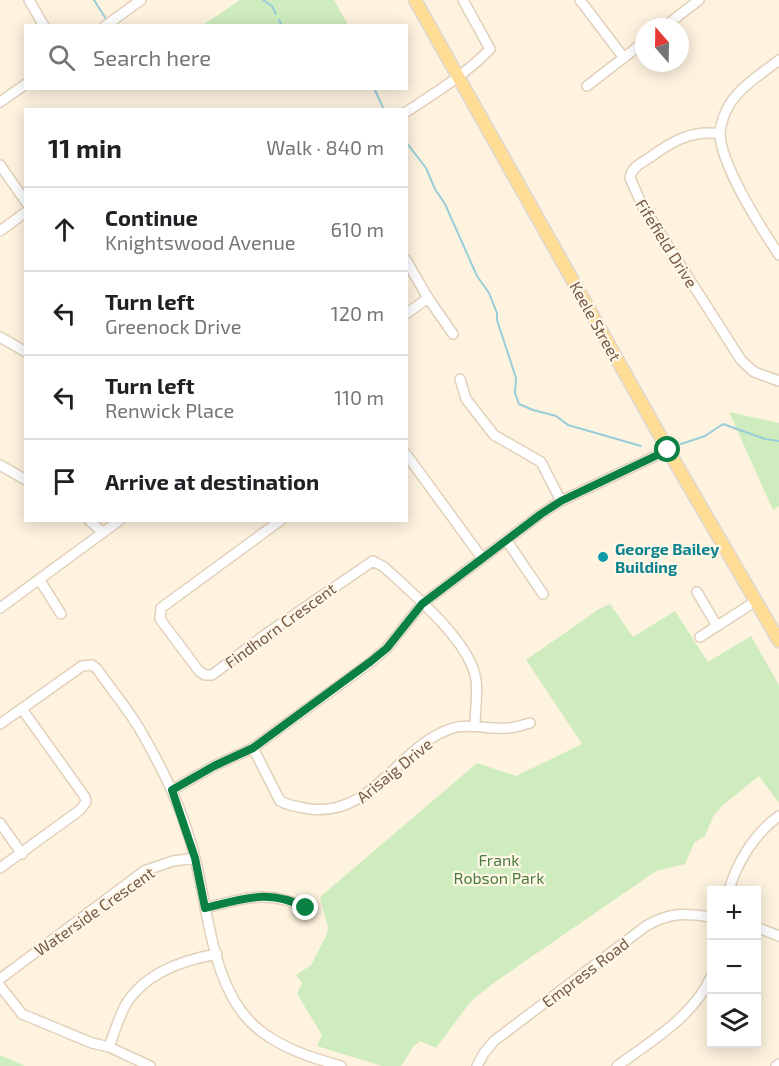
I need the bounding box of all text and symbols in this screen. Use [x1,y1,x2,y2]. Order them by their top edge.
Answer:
north arrow [635,18,689,72]
search box [24,24,408,90]
icon: search [45,41,78,74]
text: Search here [93,44,211,70]
text: 11 min [48,132,122,163]
text: Walk · 840 m [266,135,384,159]
street label: Fifefield Drive [632,195,702,291]
text: Continue [105,204,198,230]
icon: ahead [48,213,81,246]
text: 610 m [331,217,384,241]
text: Knightswood Avenue [105,230,296,254]
street label: Keele Street [566,278,626,364]
text: Turn left [105,288,194,314]
icon: left [48,297,81,330]
text: 120 m [331,301,384,325]
text: Greenock Drive [105,314,241,338]
text: Turn left [105,372,194,398]
icon: left [48,381,81,414]
text: 110 m [334,385,384,409]
text: Renwick Place [105,398,234,422]
route start [654,436,680,462]
icon: arrive [48,465,81,498]
text: Arrive at destination [105,468,319,494]
place label: George Bailey Building [615,539,719,576]
marker: George Bailey Building [596,550,610,564]
street label: Findhorn Crescent [221,578,339,672]
street label: Arisaig Drive [352,734,436,806]
park label: Frank Robson Park [454,850,544,887]
street label: Waterside Crescent [30,862,158,960]
map controls [707,886,761,1048]
button: + [707,886,761,940]
route end [292,894,318,920]
street label: Empress Road [538,933,632,1011]
button: − [707,940,761,994]
button: layers [707,994,761,1048]

